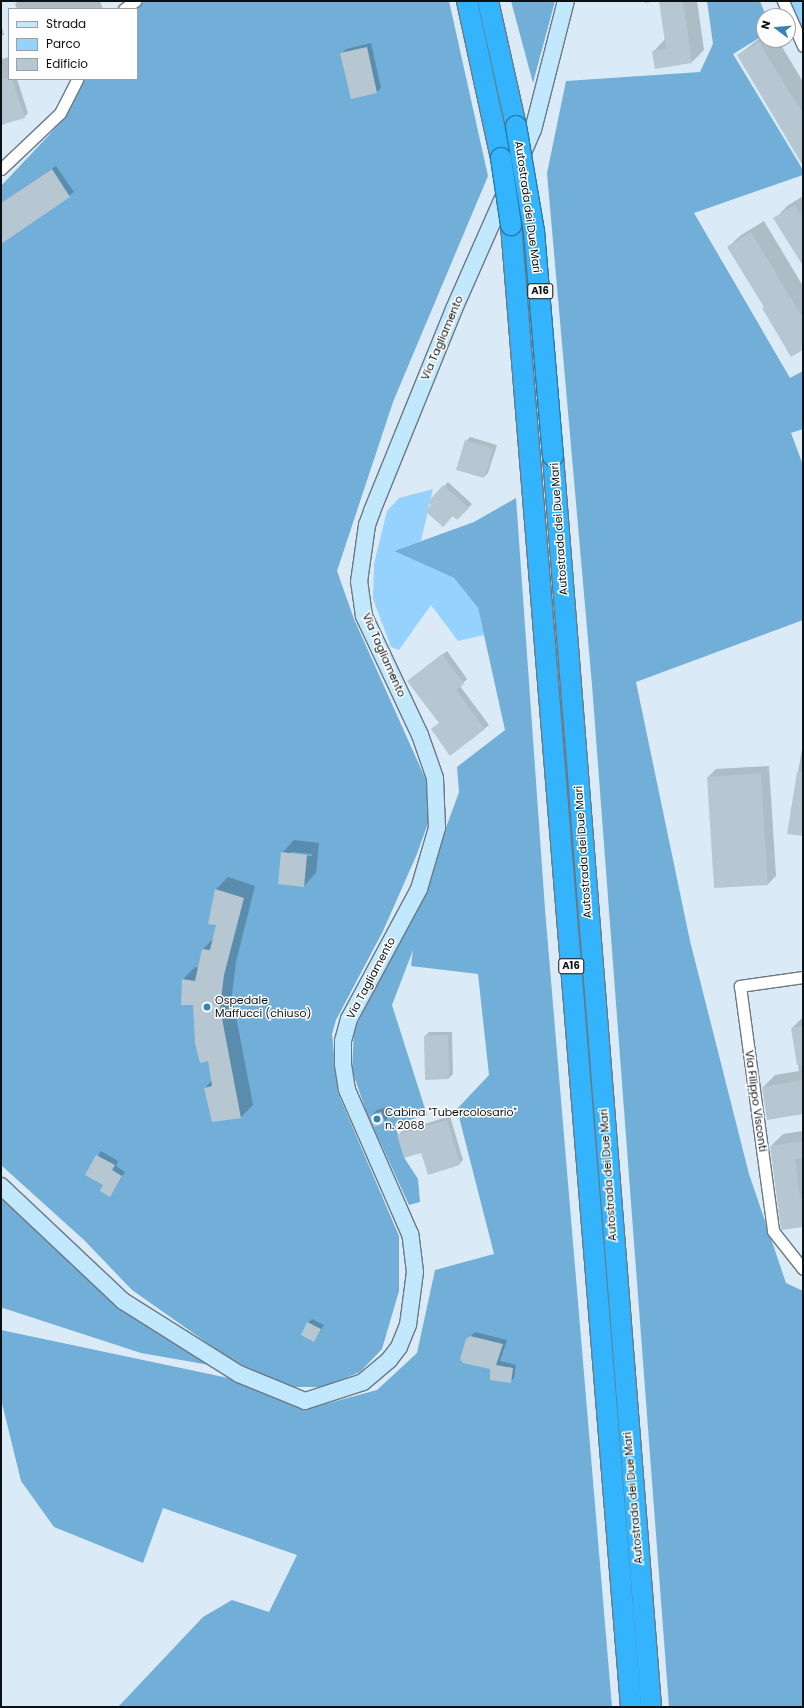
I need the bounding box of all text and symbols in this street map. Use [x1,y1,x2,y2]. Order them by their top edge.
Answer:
legend [8,8,138,80]
north arrow [756,8,796,48]
text: Strada [46,15,86,32]
text: N [757,19,774,31]
text: Parco [46,35,81,52]
text: Edificio [46,55,88,72]
street label: Autostrada dei Due Mari [512,140,544,274]
road number: A16 [527,283,553,299]
street label: Via Tagliamento [418,294,466,382]
street label: Autostrada dei Due Mari [548,462,570,596]
street label: Via Tagliamento [360,611,408,699]
street label: Autostrada dei Due Mari [572,785,594,919]
street label: Via Tagliamento [344,935,398,1021]
road number: A16 [558,958,584,974]
place label: Ospedale Maffucci (chiuso) [215,994,311,1020]
marker: Ospedale Maffucci (chiuso) [202,1002,212,1012]
street label: Via Filippo Visconti [742,1049,770,1153]
place label: Cabina "Tubercolosario" n. 2068 [385,1106,517,1132]
street label: Autostrada dei Due Mari [597,1108,619,1242]
marker: Cabina "Tubercolosario" n. 2068 [372,1114,382,1124]
street label: Autostrada dei Due Mari [621,1431,645,1565]

